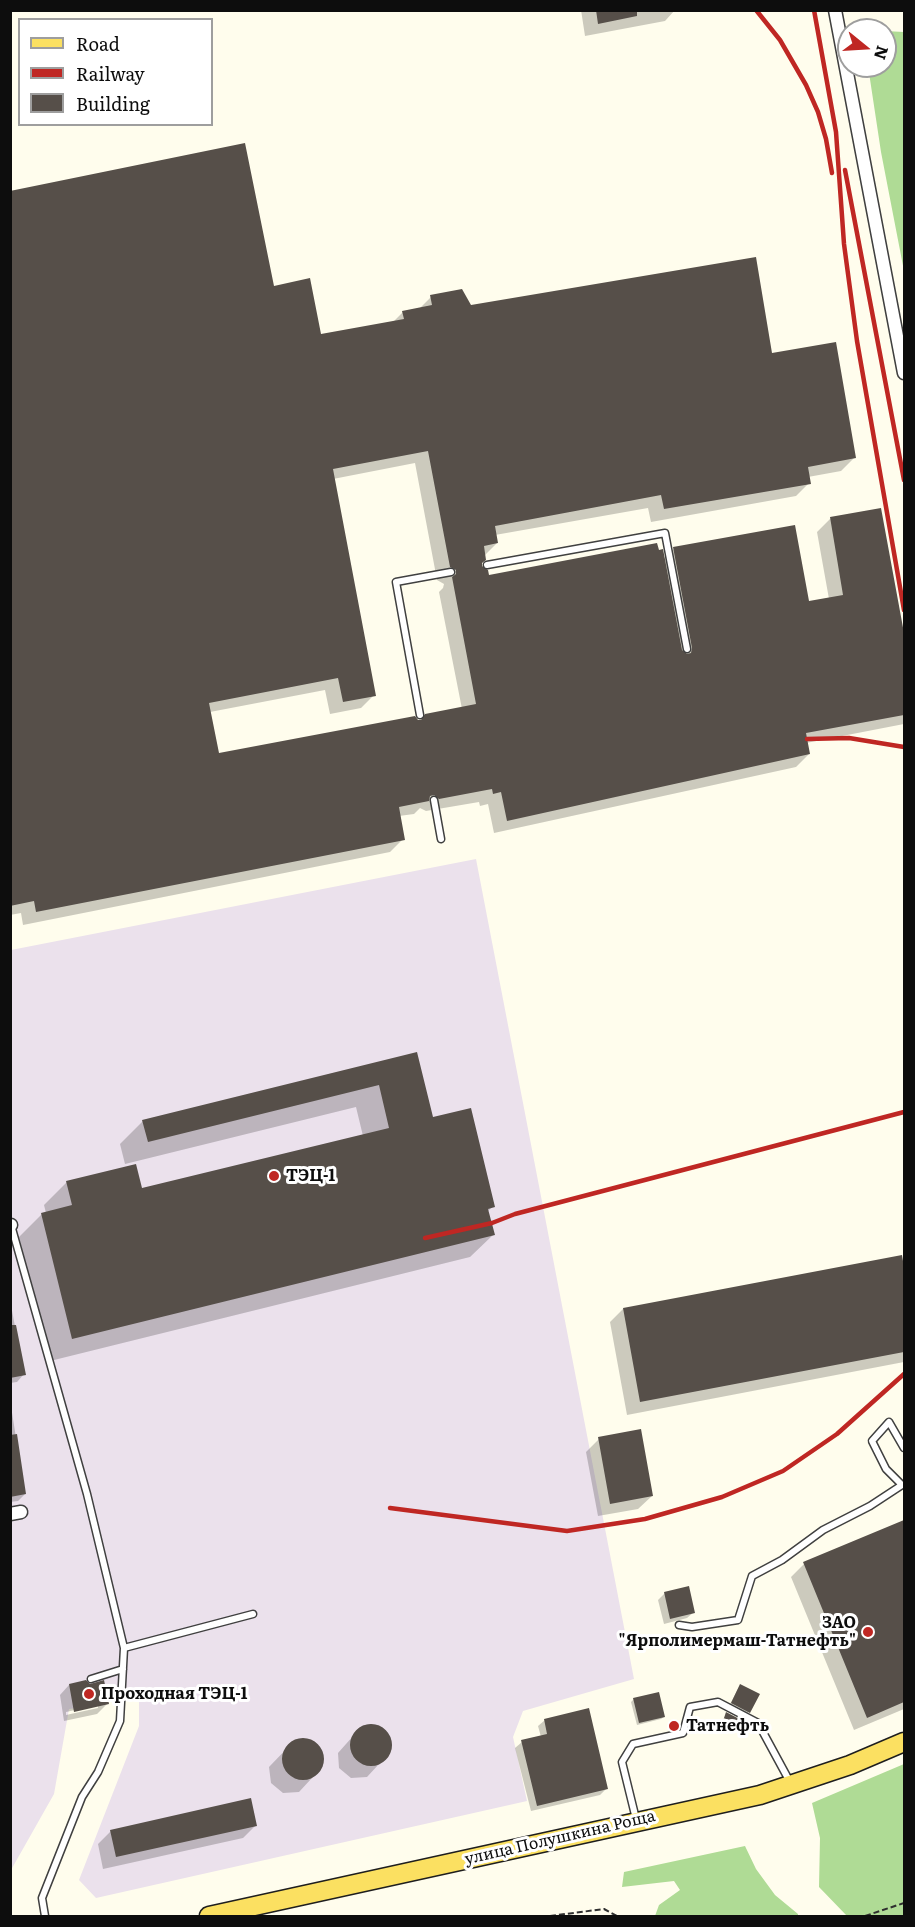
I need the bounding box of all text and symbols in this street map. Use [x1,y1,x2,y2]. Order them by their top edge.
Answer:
legend [18,18,213,126]
north arrow [837,18,897,78]
text: Road [76,30,120,57]
text: N [869,43,896,63]
text: Railway [76,60,145,87]
text: Building [76,90,150,117]
place label: ТЭЦ-1 [286,1166,335,1186]
marker: ТЭЦ-1 [267,1169,281,1183]
place label: ЗАО "Ярполимермаш-Татнефть" [619,1613,856,1651]
marker: ЗАО "Ярполимермаш-Татнефть" [861,1625,875,1639]
place label: Проходная ТЭЦ-1 [101,1684,247,1704]
marker: Проходная ТЭЦ-1 [82,1687,96,1701]
place label: Татнефть [686,1716,769,1736]
marker: Татнефть [667,1719,681,1733]
street label: улица Полушкина Роща [463,1807,657,1869]

